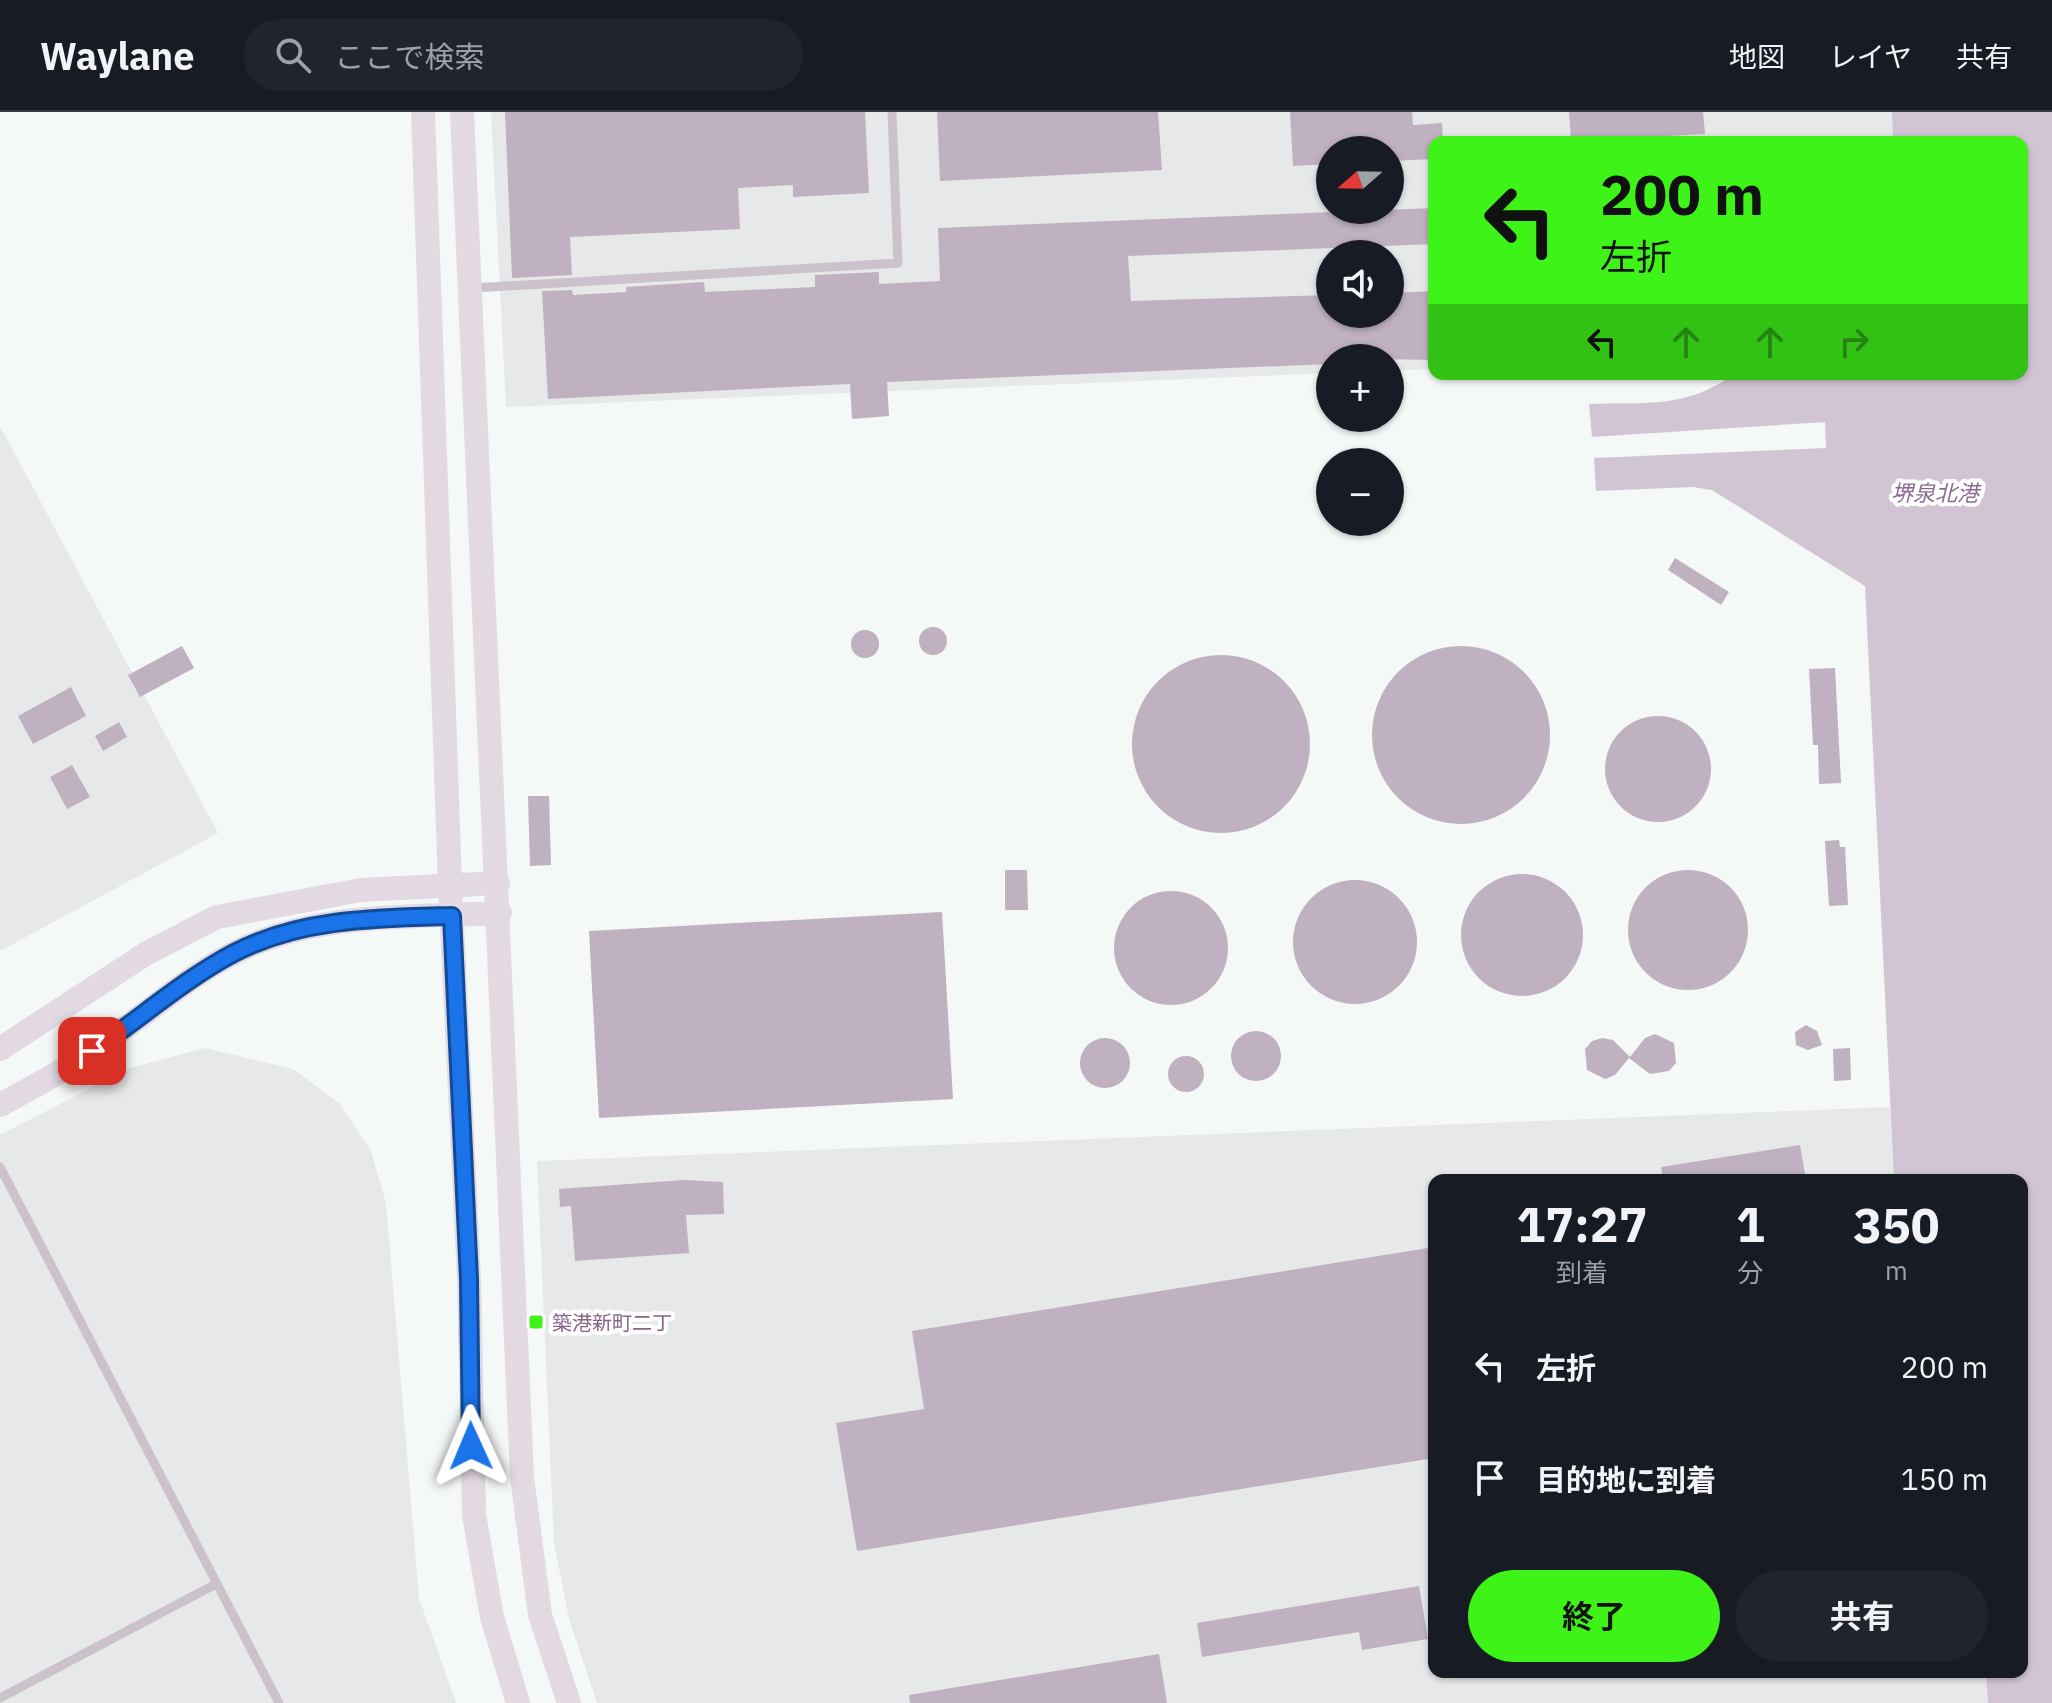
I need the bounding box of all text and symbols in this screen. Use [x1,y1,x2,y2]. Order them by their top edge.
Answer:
search box [243,19,803,91]
text: Waylane [40,31,195,80]
icon: search [271,33,315,77]
text: ここで検索 [335,37,485,76]
text: 地図 [1729,38,1785,75]
text: レイヤ [1829,38,1912,75]
text: 共有 [1956,38,2012,75]
north arrow [1316,136,1404,224]
map controls [1316,136,1404,536]
text: 200 m [1600,158,1764,230]
icon: left [1468,168,1572,272]
text: 左折 [1600,233,1672,280]
button: sound [1316,240,1404,328]
icon: left [1580,320,1624,364]
icon: ahead [1664,320,1708,364]
icon: ahead [1748,320,1792,364]
icon: right [1832,320,1876,364]
button: + [1316,344,1404,432]
button: − [1316,448,1404,536]
water label: 堺泉北港 [1891,478,1982,507]
pin [58,1017,126,1085]
icon: arrive [70,1029,114,1073]
text: 17:27 [1516,1193,1647,1255]
text: 1 [1736,1193,1765,1255]
text: 350 [1853,1194,1940,1256]
text: m [1885,1253,1908,1287]
text: 到着 [1556,1255,1608,1289]
text: 分 [1737,1255,1763,1289]
place label: 築港新町二丁 [552,1309,672,1336]
marker: 築港新町二丁 [527,1313,545,1331]
icon: left [1468,1344,1512,1388]
text: 200 m [1901,1347,1988,1386]
text: 左折 [1536,1348,1596,1387]
position arrow [429,1404,513,1488]
icon: arrive [1468,1456,1512,1500]
text: 150 m [1901,1459,1988,1498]
text: 目的地に到着 [1536,1460,1716,1499]
button: 終了 [1468,1570,1720,1662]
button: 共有 [1736,1570,1988,1662]

